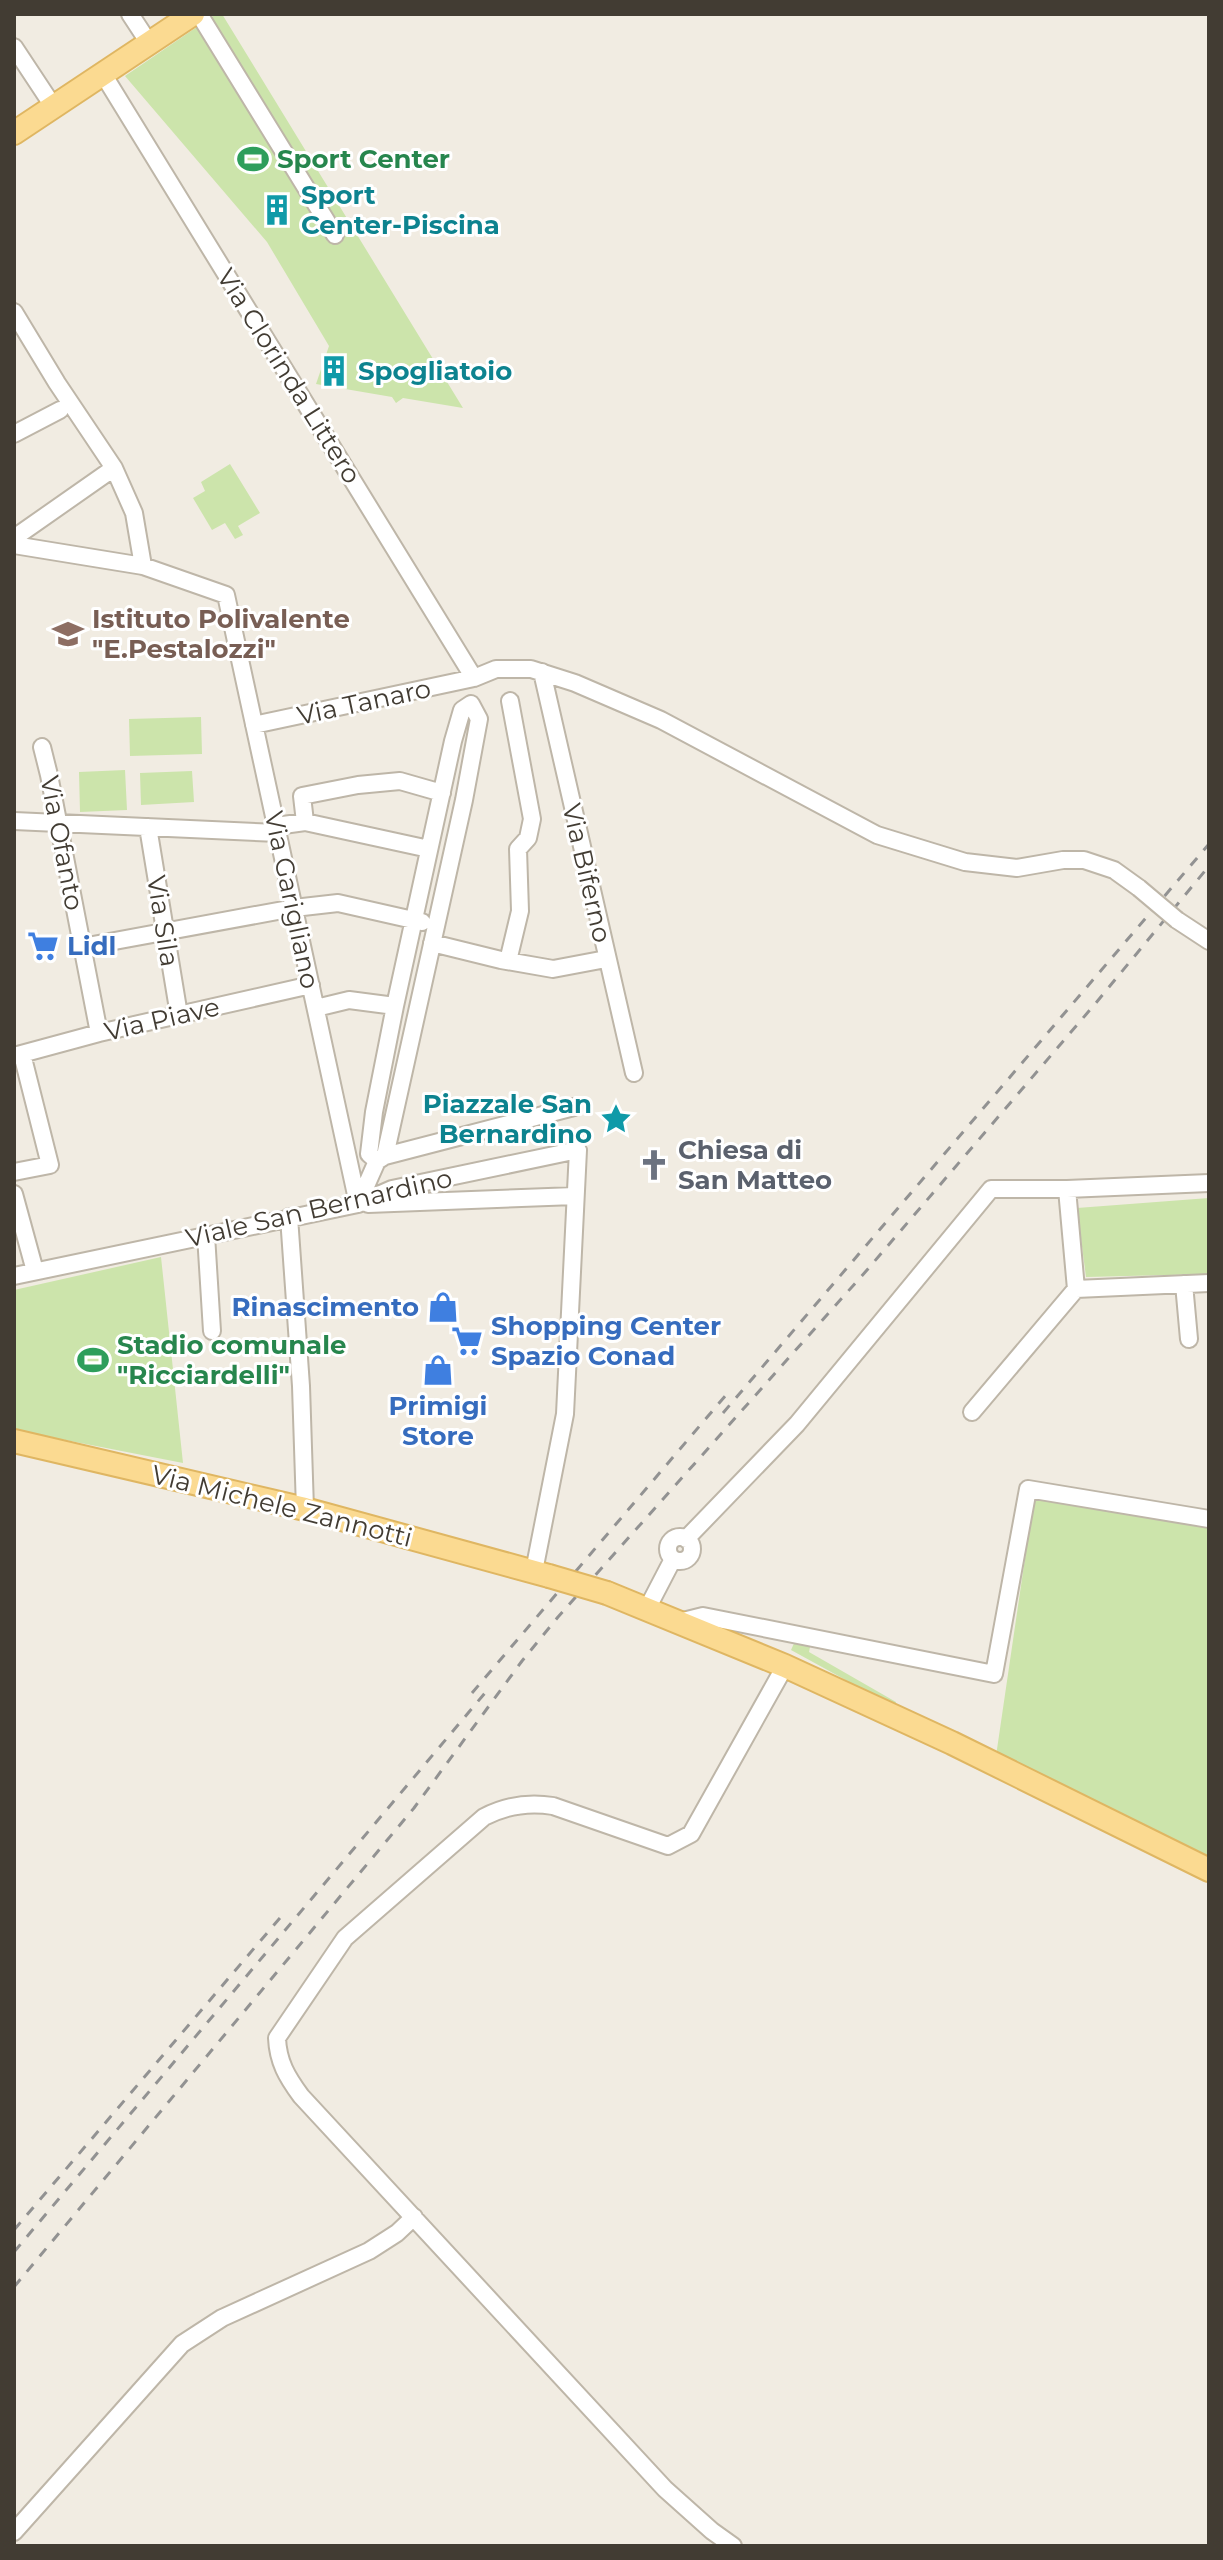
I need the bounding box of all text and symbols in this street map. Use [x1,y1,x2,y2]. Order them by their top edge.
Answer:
sports icon: Sport Center [236,142,270,176]
place label: Sport Center [277,143,450,175]
place label: Sport Center-Piscina [301,179,500,241]
building icon: Sport Center-Piscina [260,193,294,227]
street label: Via Clorinda Littero [210,263,368,489]
building icon: Spogliatoio [317,354,351,388]
place label: Spogliatoio [358,355,512,387]
place label: Istituto Polivalente "E.Pestalozzi" [92,603,350,665]
school or university icon: Istituto Polivalente "E.Pestalozzi" [51,617,85,651]
street label: Via Tanaro [294,672,434,732]
street label: Via Ofanto [33,773,91,913]
street label: Via Biferno [555,800,619,946]
street label: Via Garigliano [258,808,326,992]
street label: Via Sila [140,873,186,969]
supermarket icon: Lidl [26,929,60,963]
place label: Lidl [67,930,116,962]
street label: Via Piave [101,990,223,1048]
place label: Piazzale San Bernardino [423,1088,592,1150]
place icon: Piazzale San Bernardino [599,1102,633,1136]
place label: Chiesa di San Matteo [678,1134,832,1196]
church icon: Chiesa di San Matteo [637,1148,671,1182]
street label: Viale San Bernardino [183,1162,455,1254]
shop icon: Rinascimento [426,1290,460,1324]
place label: Rinascimento [231,1291,419,1323]
place label: Shopping Center Spazio Conad [491,1310,721,1372]
supermarket icon: Shopping Center Spazio Conad [450,1324,484,1358]
place label: Stadio comunale "Ricciardelli" [117,1329,346,1391]
sports icon: Stadio comunale "Ricciardelli" [76,1343,110,1377]
shop icon: Primigi Store [421,1353,455,1387]
place label: Primigi Store [389,1390,487,1452]
street label: Via Michele Zannotti [148,1458,416,1554]

